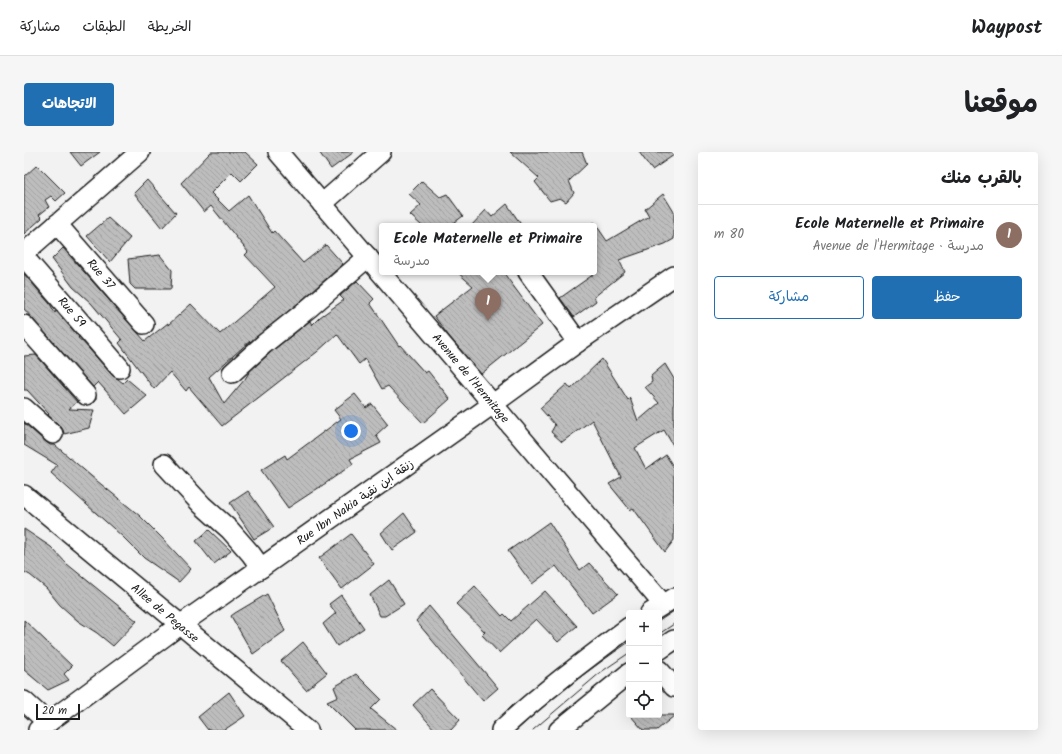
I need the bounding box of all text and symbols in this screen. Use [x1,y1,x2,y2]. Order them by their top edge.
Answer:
text: Waypost [971,13,1042,43]
text: مشاركة [20,16,60,38]
text: الطبقات [82,16,126,38]
text: الخريطة [148,16,191,38]
text: موقعنا [964,82,1038,127]
button: الاتجاهات [24,83,114,126]
text: بالقرب منك [941,165,1022,192]
text: Ecole Maternelle et Primaire [795,212,984,236]
popup [379,223,597,275]
text: 80 m [714,224,744,245]
text: 1 [1007,224,1011,245]
text: Ecole Maternelle et Primaire [394,227,582,251]
text: مدرسة · Avenue de l'Hermitage [813,236,984,257]
text: مدرسة [394,251,430,272]
street label: Rue 37 [82,255,120,294]
button: مشاركة [714,276,864,319]
button: حفظ [872,276,1022,319]
pin: 1 [475,288,501,321]
street label: Rue 59 [53,293,90,332]
street label: Avenue de l'Hermitage [427,329,514,428]
your location [341,421,361,441]
street label: Rue Ibn Nakia زنقة ابن نقية [293,455,418,550]
street label: Allee de Pegasse [126,579,203,648]
map controls [626,610,662,718]
button: + [626,610,662,646]
button: − [626,646,662,682]
button: locate [626,682,662,718]
scale bar [36,702,80,721]
text: 20 m [42,702,67,720]

